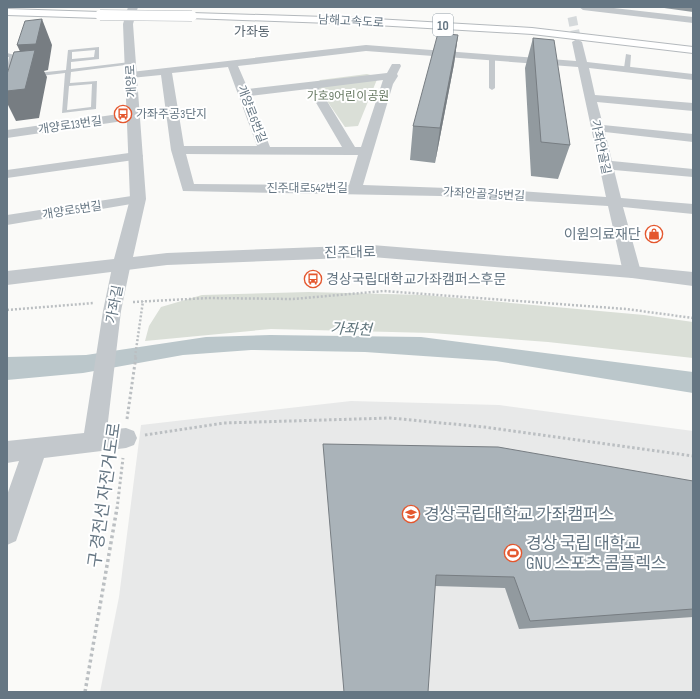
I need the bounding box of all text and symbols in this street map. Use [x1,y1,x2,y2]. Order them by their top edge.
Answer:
street label: 남해고속도로 [318,12,384,31]
road number: 10 [433,14,453,36]
district label: 가좌동 [234,24,270,40]
street label: 개양로 [123,64,140,98]
street label: 개양로6번길 [234,83,269,145]
park label: 가호9어린이공원 [307,89,389,104]
bus stop icon: 가좌주공3단지 [113,104,133,124]
place label: 가좌주공3단지 [136,107,207,122]
street label: 개양로13번길 [37,114,103,137]
street label: 가좌안골길 [587,119,614,176]
street label: 진주대로542번길 [266,181,348,196]
street label: 가좌안골길5번길 [443,185,525,204]
street label: 개양로5번길 [41,198,103,223]
shop icon: 이원의료재단 [644,224,664,244]
place label: 이원의료재단 [564,226,641,243]
street label: 진주대로 [324,244,376,261]
bus stop icon: 경상국립대학교가좌캠퍼스후문 [303,269,323,289]
place label: 경상국립대학교가좌캠퍼스후문 [326,271,506,288]
street label: 가좌길 [102,284,127,325]
water label: 가좌천 [330,319,374,340]
street label: 구 경전선 자전거도로 [85,421,125,569]
school or university icon: 경상국립대학교 가좌캠퍼스 [401,504,421,524]
place label: 경상국립대학교 가좌캠퍼스 [424,505,614,525]
place label: 경상 국립 대학교 GNU 스포츠 콤플렉스 [526,534,667,574]
sports icon: 경상 국립 대학교 GNU 스포츠 콤플렉스 [503,543,523,563]

